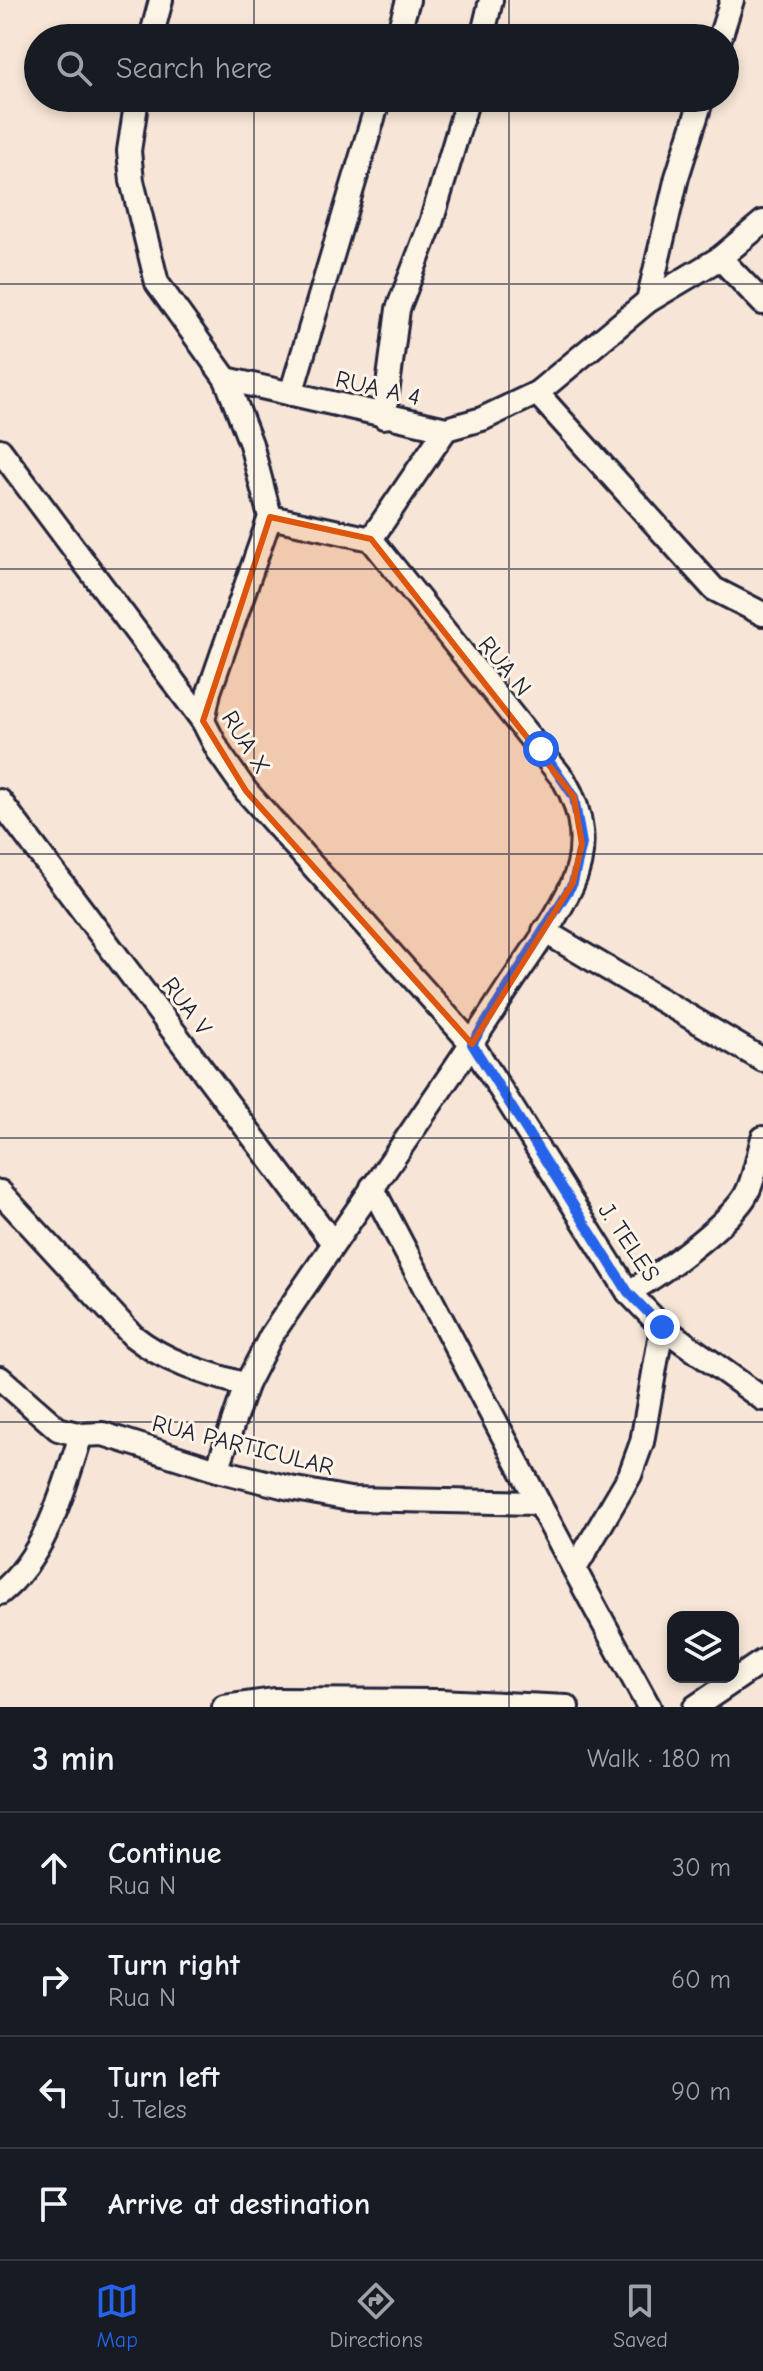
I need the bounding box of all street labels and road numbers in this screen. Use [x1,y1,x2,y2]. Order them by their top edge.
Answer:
street label: RUA A 4 [333,365,423,411]
street label: RUA N [473,631,537,701]
street label: RUA X [216,705,276,779]
street label: RUA V [156,971,218,1041]
street label: J. TELES [592,1197,666,1287]
street label: RUA PARTICULAR [149,1409,337,1481]

